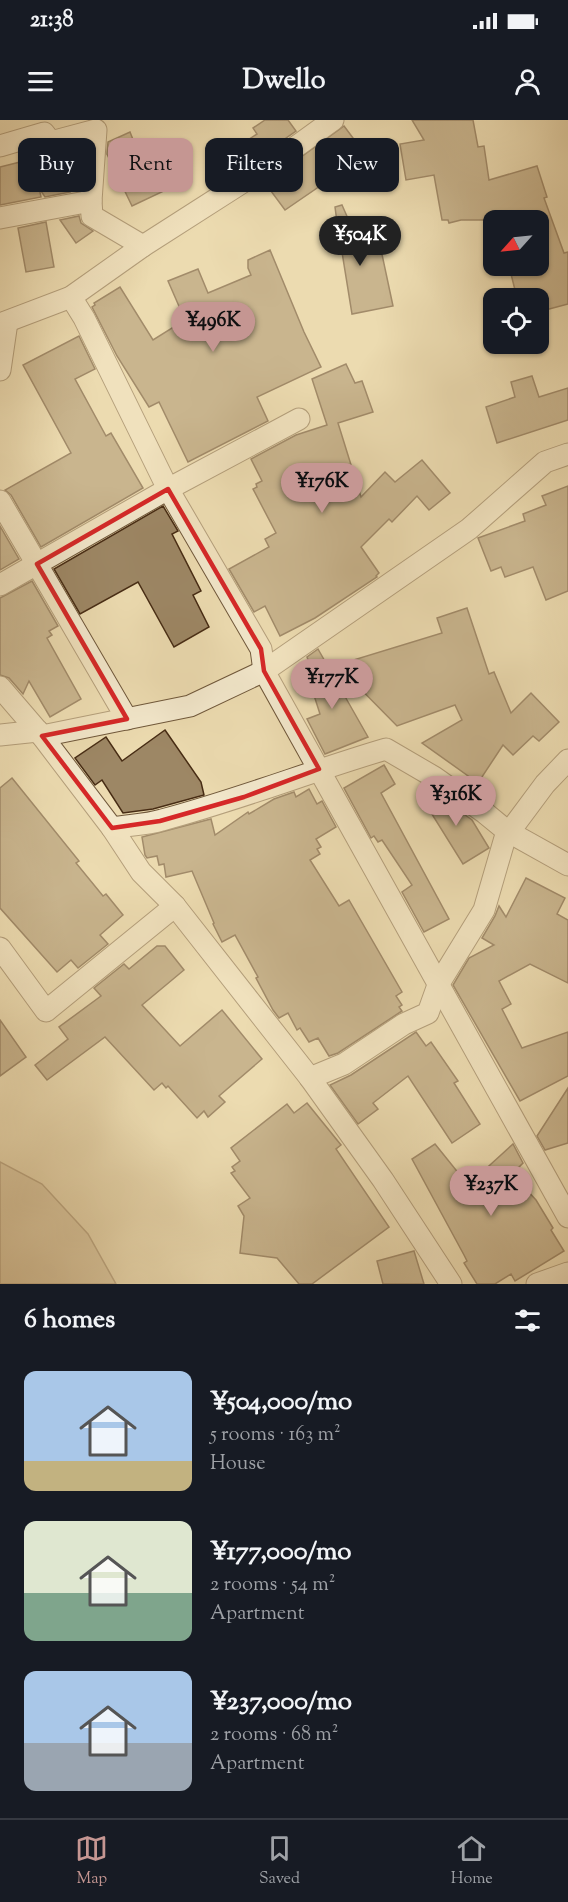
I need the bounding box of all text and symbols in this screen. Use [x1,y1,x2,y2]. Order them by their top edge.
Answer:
text: 21:38 [30,5,73,37]
text: Dwello [243,62,325,101]
icon: menu [24,65,57,98]
icon: person [511,65,544,98]
chip: Buy [18,138,96,192]
chip: Rent [108,138,193,192]
chip: Filters [205,138,303,192]
chip: New [315,138,399,192]
north arrow [483,210,549,276]
map controls [483,210,549,354]
pin: ¥504K [318,216,402,267]
text: ¥504K [333,221,387,250]
button: locate [483,288,549,354]
pin: ¥496K [171,302,255,353]
text: ¥496K [185,307,241,336]
pin: ¥176K [280,463,364,514]
text: ¥176K [295,468,349,497]
pin: ¥177K [290,659,374,710]
text: ¥177K [305,664,359,693]
pin: ¥316K [414,776,498,827]
text: ¥316K [430,781,482,810]
pin: ¥237K [449,1166,533,1217]
text: ¥237K [464,1171,518,1200]
text: 6 homes [24,1302,115,1339]
icon: filters [511,1304,544,1337]
text: ¥504,000/mo [210,1384,352,1421]
icon: home [72,1395,144,1467]
text: 5 rooms · 163 m² [210,1421,341,1450]
text: House [210,1450,265,1479]
text: ¥177,000/mo [210,1534,351,1571]
icon: home [72,1545,144,1617]
text: 2 rooms · 54 m² [210,1571,335,1600]
text: Apartment [210,1600,305,1629]
text: ¥237,000/mo [210,1684,352,1721]
icon: home [72,1695,144,1767]
text: 2 rooms · 68 m² [210,1721,338,1750]
text: Apartment [210,1750,305,1779]
tab: Map [75,1832,108,1891]
tab: Saved [259,1832,300,1891]
tab: Home [451,1832,493,1891]

